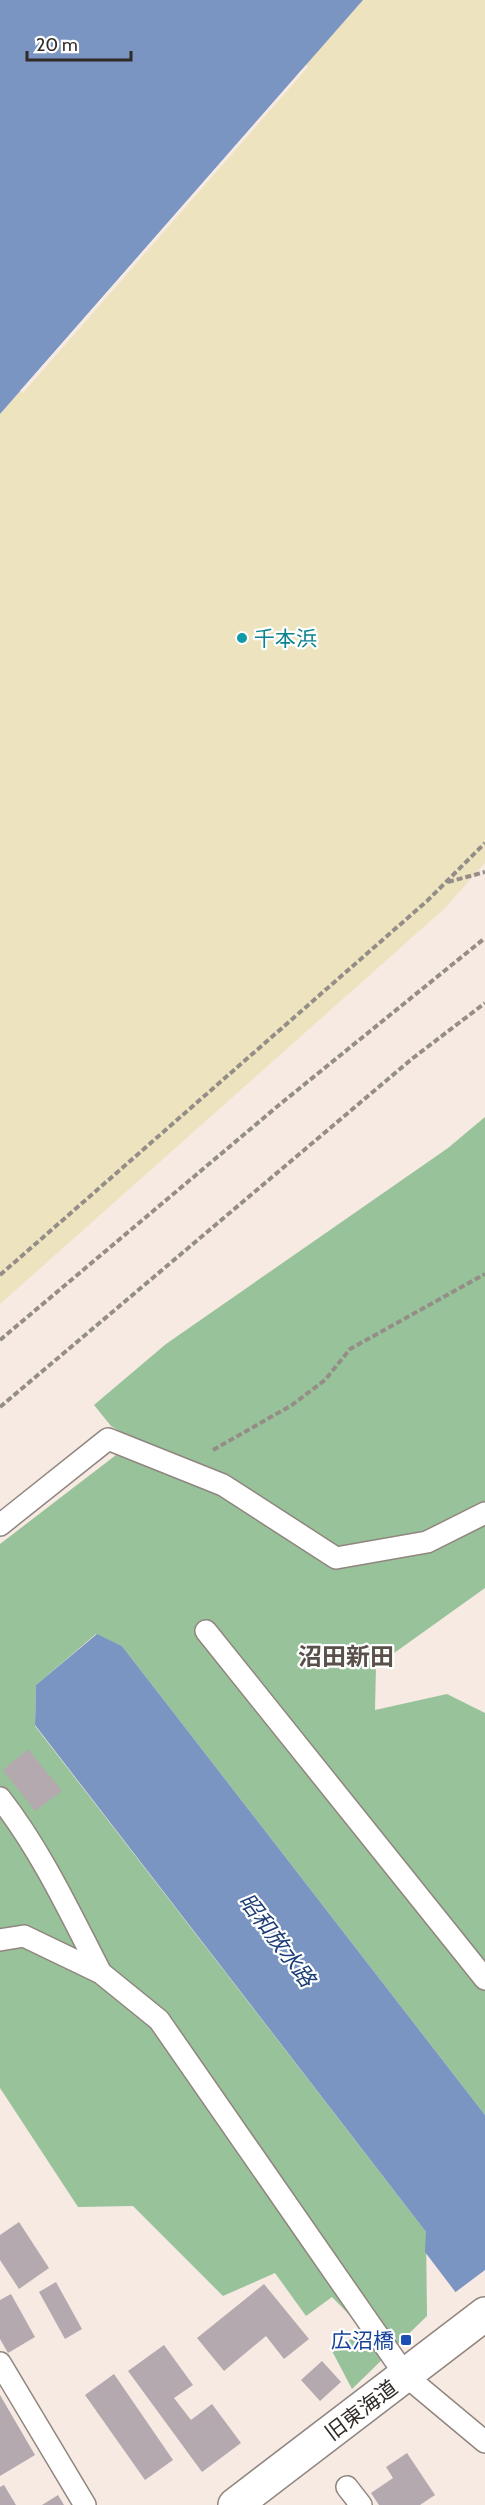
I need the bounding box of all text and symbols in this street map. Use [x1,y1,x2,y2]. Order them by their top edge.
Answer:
scale bar [27,24,130,62]
text: 20 m [36,34,78,56]
place label: 千本浜 [254,626,317,651]
marker: 千本浜 [235,631,249,645]
district label: 沼田新田 [298,1642,394,1671]
water label: 昭和放水路 [233,1888,322,1994]
place label: 広沼橋 [331,2328,394,2353]
marker: 広沼橋 [399,2333,413,2347]
street label: 旧東海道 [320,2375,402,2445]

